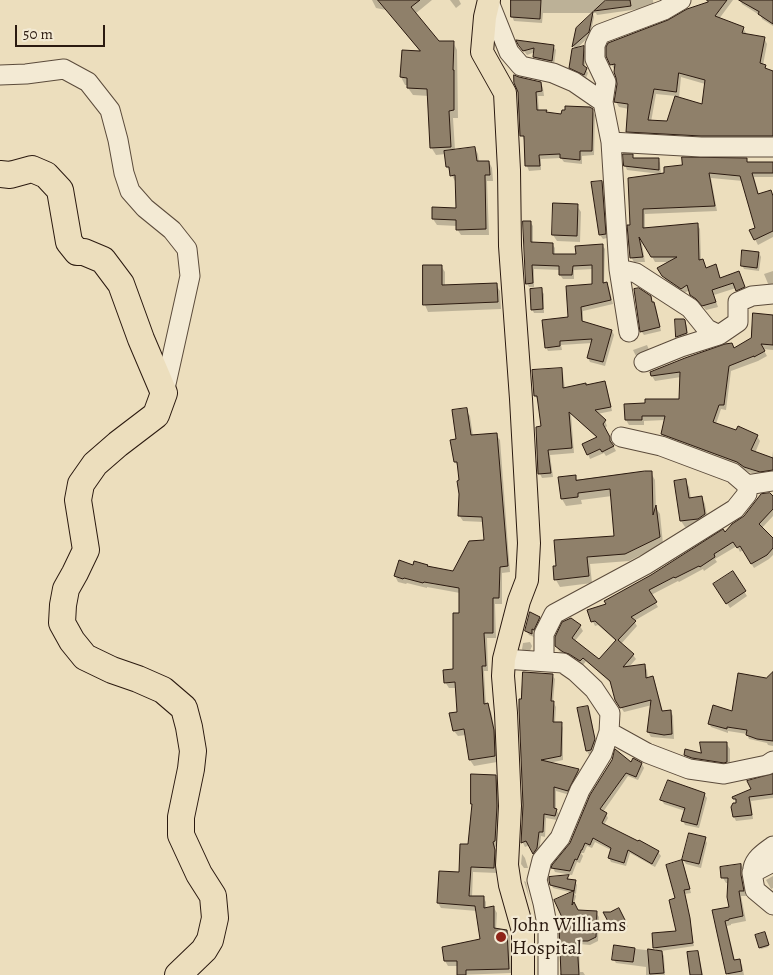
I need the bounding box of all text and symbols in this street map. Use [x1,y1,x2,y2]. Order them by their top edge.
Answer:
scale bar [18,15,108,47]
text: 50 m [23,24,53,44]
place label: John Williams Hospital [512,914,626,961]
marker: John Williams Hospital [494,930,508,944]

